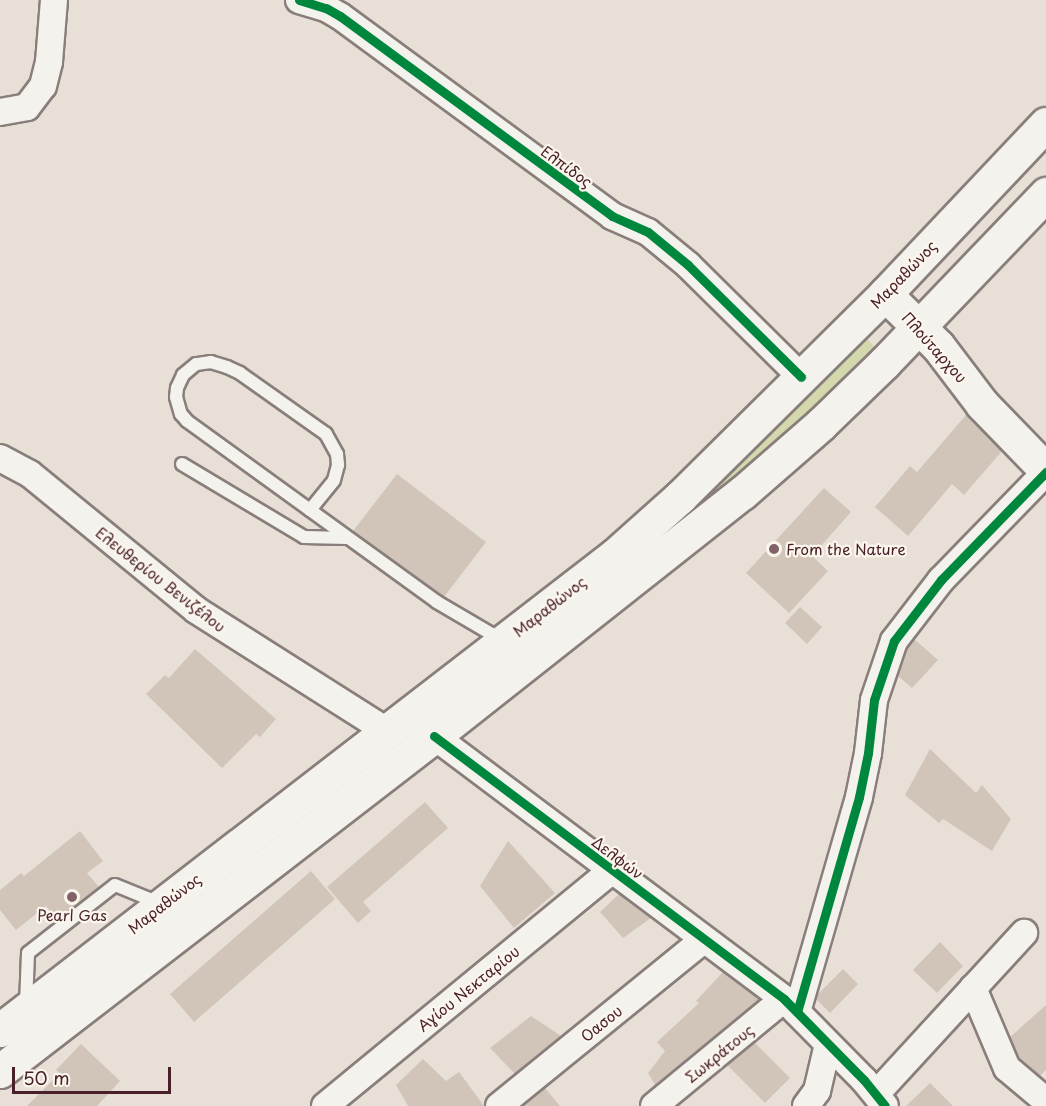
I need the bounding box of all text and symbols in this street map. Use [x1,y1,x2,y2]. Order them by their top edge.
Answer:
street label: Ελπίδος [538,141,596,191]
street label: Μαραθώνος [866,236,940,312]
street label: Πλούταρχου [899,308,971,386]
street label: Ελευθερίου Βενιζέλου [93,523,229,635]
place label: From the Nature [786,540,906,558]
marker: From the Nature [767,542,781,556]
street label: Μαραθώνος [509,572,589,640]
street label: Δελφών [589,832,647,882]
street label: Μαραθώνος [124,869,204,937]
marker: Pearl Gas [65,890,79,904]
place label: Pearl Gas [37,906,107,924]
street label: Αγίου Νεκταρίου [414,942,522,1034]
street label: Οασου [577,1001,625,1045]
street label: Σωκράτους [681,1020,757,1086]
scale bar [15,1055,174,1093]
text: 50 m [23,1064,70,1091]

